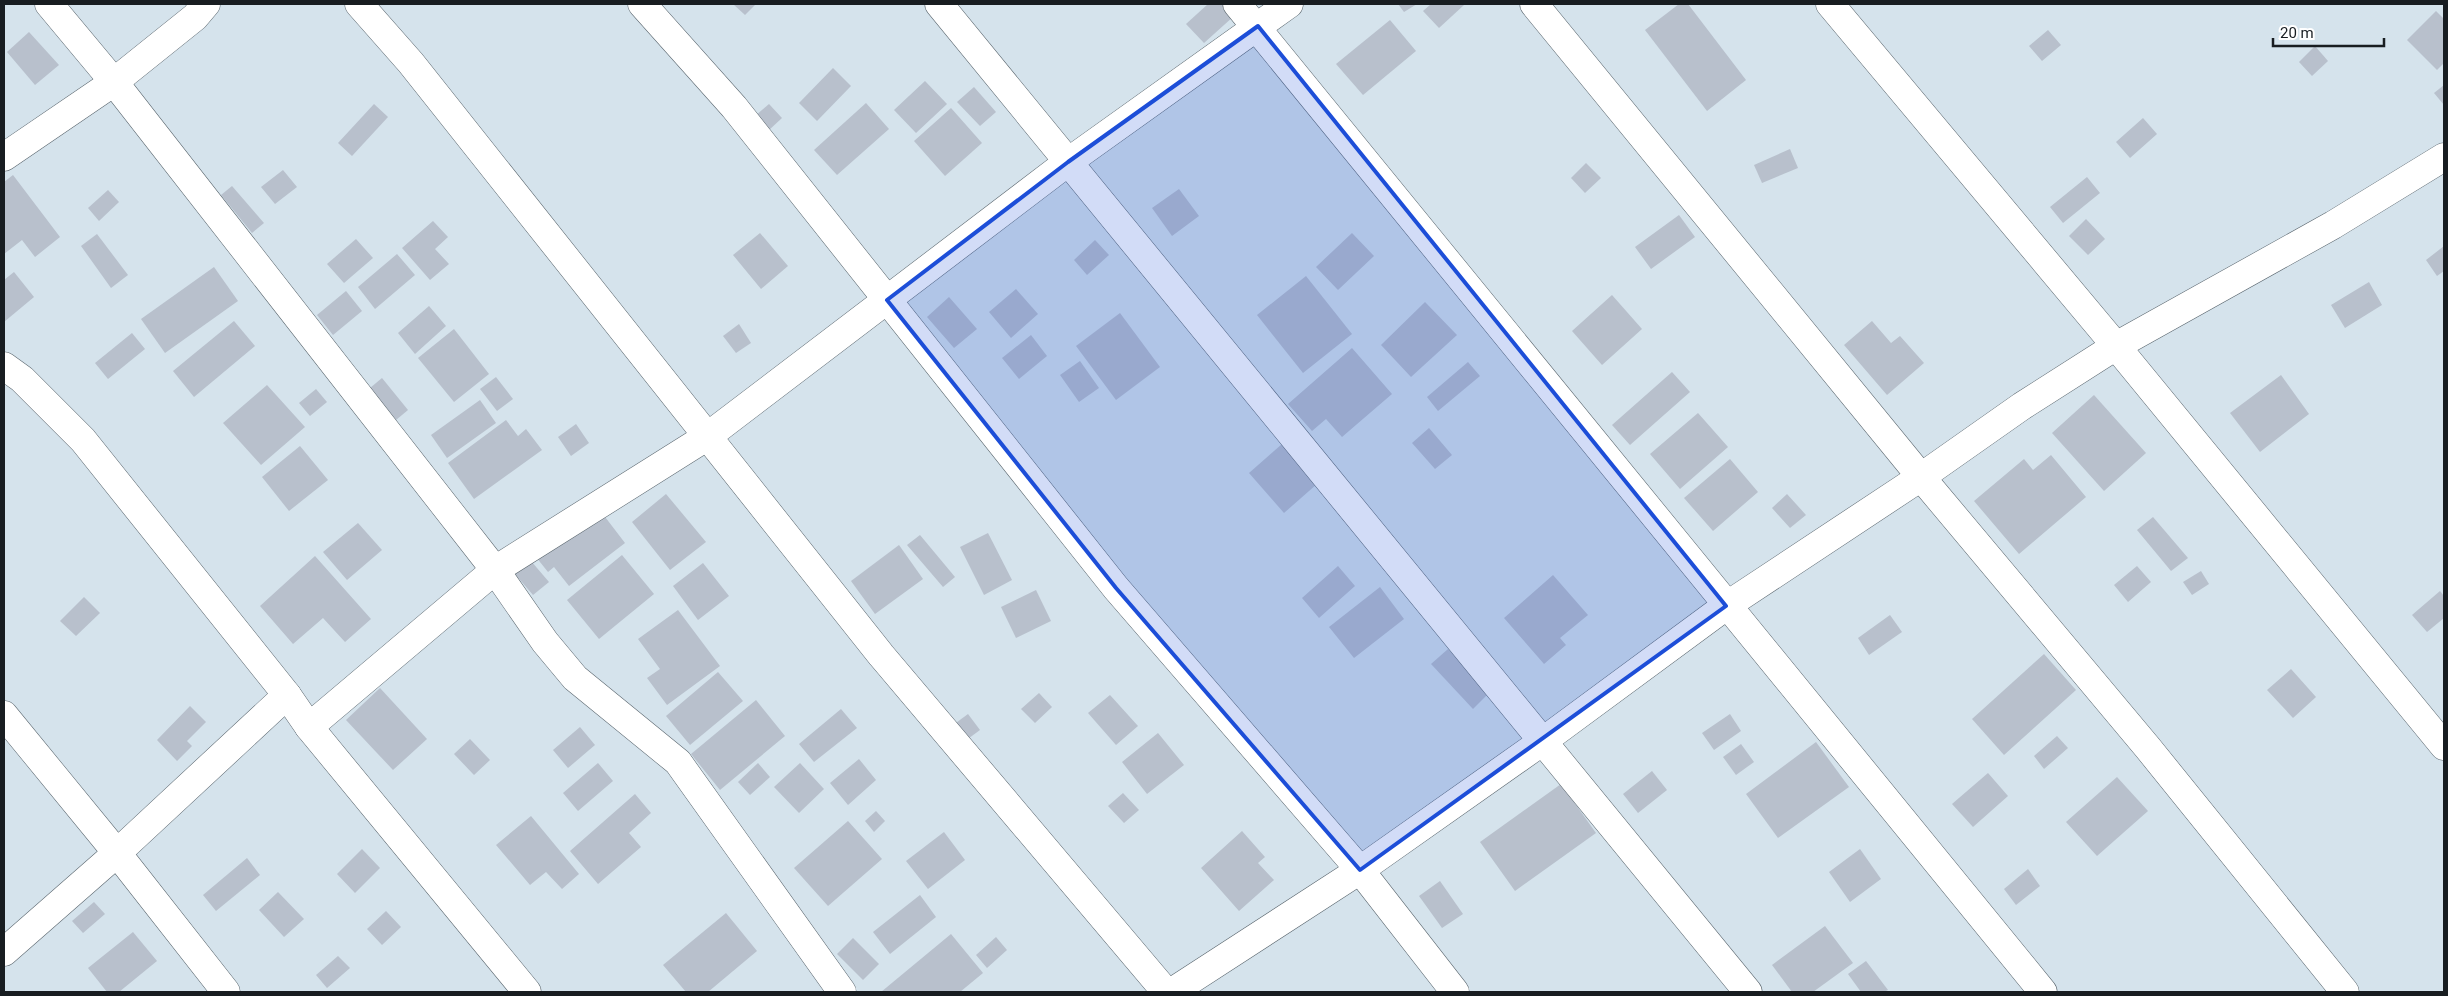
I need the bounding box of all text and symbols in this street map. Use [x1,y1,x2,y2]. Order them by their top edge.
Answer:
scale bar [2273,15,2384,47]
text: 20 m [2280,24,2314,42]

